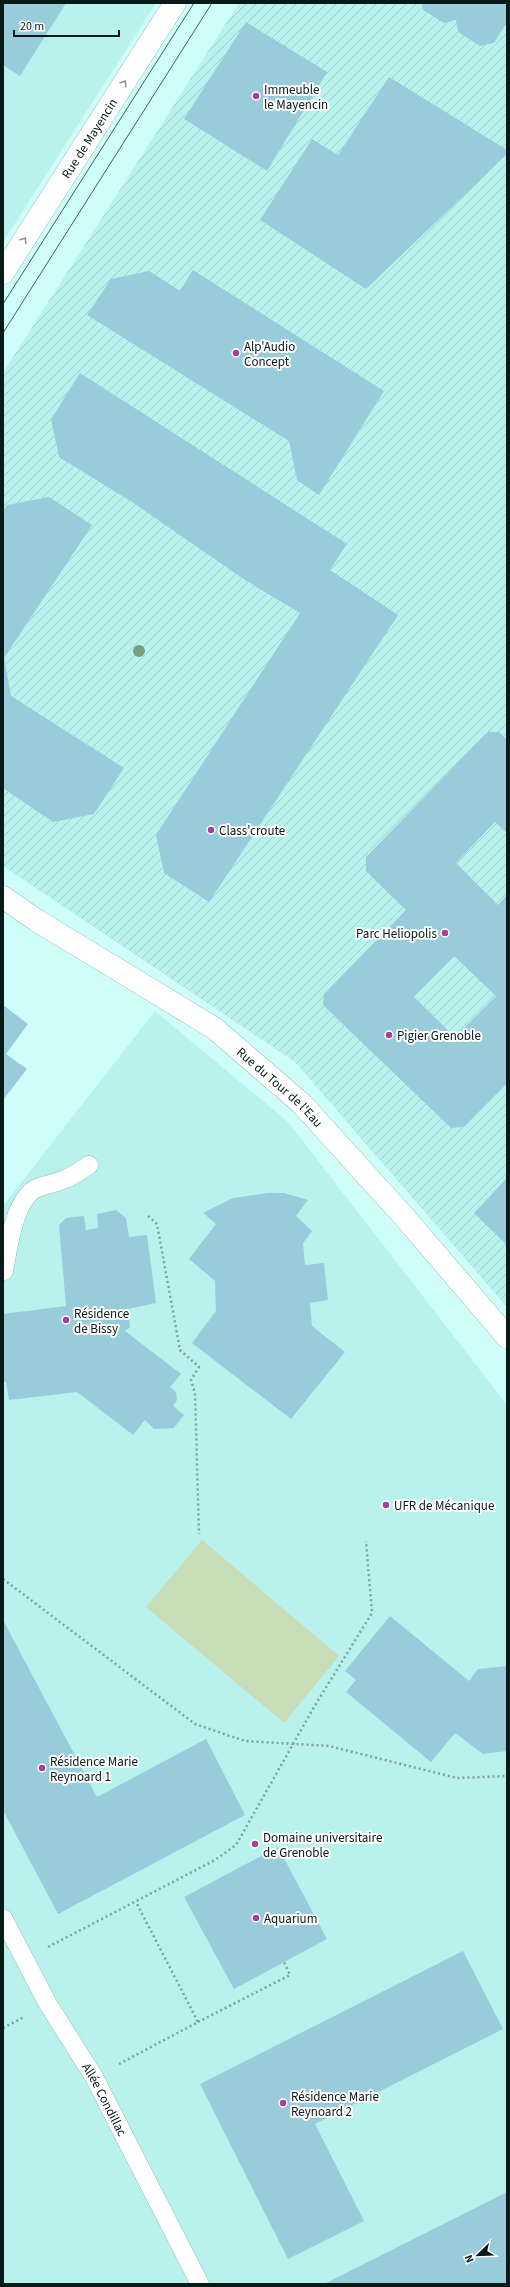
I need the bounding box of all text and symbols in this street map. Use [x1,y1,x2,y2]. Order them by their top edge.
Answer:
scale bar [14,12,119,38]
text: 20 m [20,18,44,35]
one-way arrow [119,80,127,87]
place label: Immeuble le Mayencin [264,81,328,114]
marker: Immeuble le Mayencin [251,91,261,101]
street label: Rue de Mayencin [58,95,122,182]
one-way arrow [19,237,27,244]
place label: Alp'Audio Concept [244,338,295,371]
marker: Alp'Audio Concept [231,348,241,358]
place label: Class'croute [219,822,285,840]
marker: Class'croute [206,825,216,835]
place label: Parc Heliopolis [356,925,438,943]
marker: Parc Heliopolis [440,928,450,938]
place label: Pigier Grenoble [397,1027,481,1045]
marker: Pigier Grenoble [384,1030,394,1040]
street label: Rue du Tour de l'Eau [232,1044,327,1131]
place label: Résidence de Bissy [74,1305,129,1338]
marker: Résidence de Bissy [61,1315,71,1325]
place label: UFR de Mécanique [394,1497,494,1515]
marker: UFR de Mécanique [381,1500,391,1510]
place label: Résidence Marie Reynoard 1 [50,1753,138,1786]
marker: Résidence Marie Reynoard 1 [37,1763,47,1773]
place label: Domaine universitaire de Grenoble [263,1829,382,1862]
marker: Domaine universitaire de Grenoble [250,1839,260,1849]
place label: Aquarium [264,1910,317,1928]
marker: Aquarium [251,1913,261,1923]
street label: Allée Condillac [77,2060,131,2139]
place label: Résidence Marie Reynoard 2 [291,2088,379,2121]
marker: Résidence Marie Reynoard 2 [278,2098,288,2108]
north arrow [458,2235,498,2275]
text: N [461,2252,478,2265]

